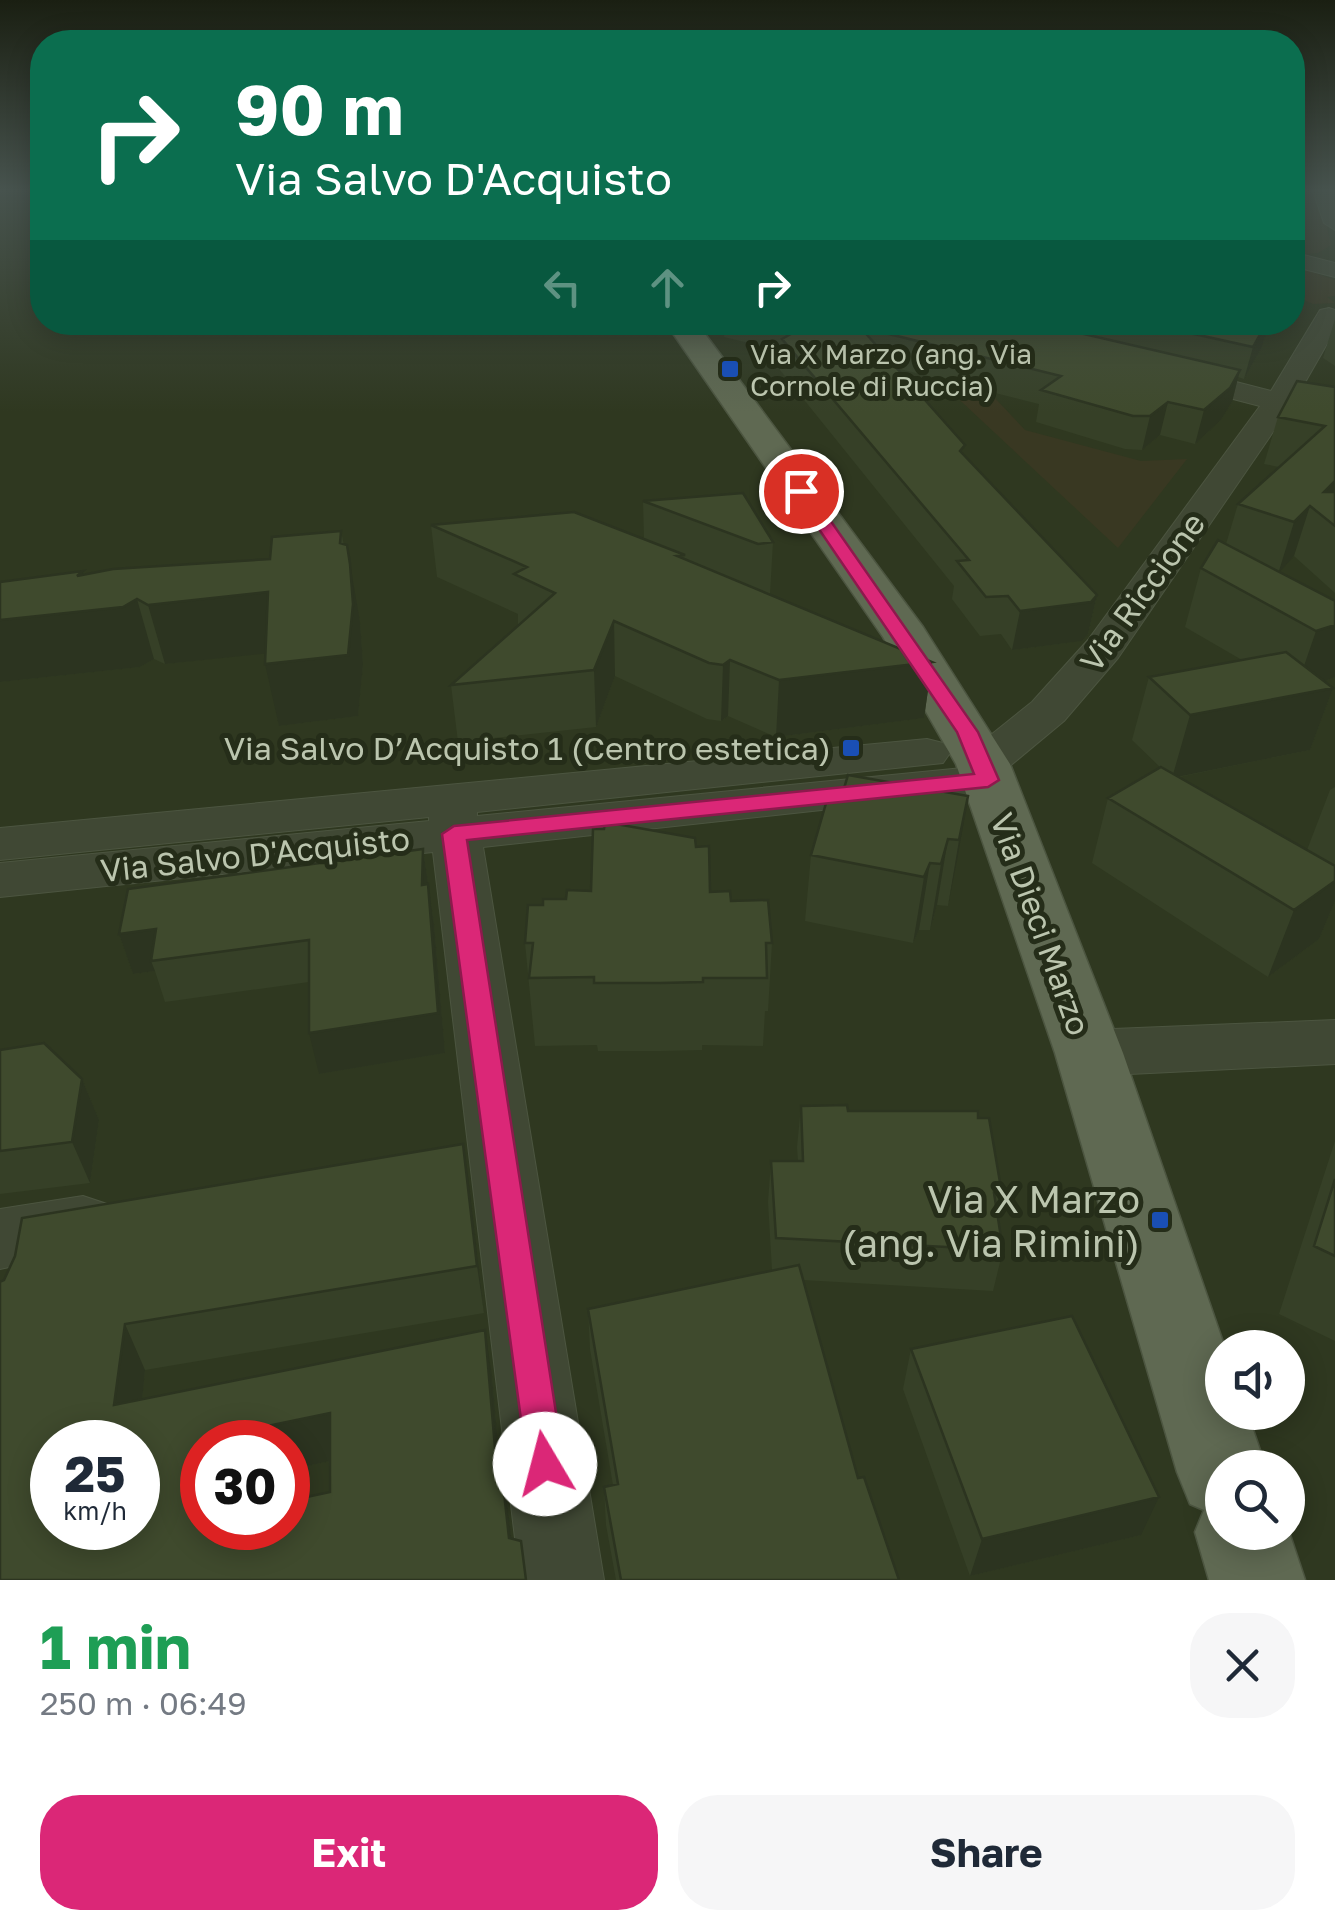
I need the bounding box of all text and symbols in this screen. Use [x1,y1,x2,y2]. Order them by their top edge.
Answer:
text: 90 m [235,66,404,150]
icon: right [70,70,200,200]
text: Via Salvo D'Acquisto [235,151,672,205]
icon: left [535,260,590,315]
icon: ahead [640,260,695,315]
icon: right [745,260,800,315]
place label: Via X Marzo (ang. Via Cornole di Ruccia) [750,337,1032,402]
marker: Via X Marzo (ang. Via Cornole di Ruccia) [719,358,741,380]
pin [759,449,844,534]
icon: arrive [774,464,829,519]
street label: Via Riccione [1072,505,1212,679]
place label: Via Salvo D’Acquisto 1 (Centro estetica) [224,729,831,767]
marker: Via Salvo D’Acquisto 1 (Centro estetica) [840,737,862,759]
street label: Via Dieci Marzo [983,808,1099,1040]
street label: Via Salvo D'Acquisto [98,819,412,889]
place label: Via X Marzo (ang. Via Rimini) [842,1176,1140,1265]
marker: Via X Marzo (ang. Via Rimini) [1149,1209,1171,1231]
map controls [1205,1330,1305,1550]
button: sound [1205,1330,1305,1430]
position arrow [493,1412,597,1516]
speed limit sign: 30 [180,1420,310,1550]
text: 25 [64,1443,125,1503]
button: search [1205,1450,1305,1550]
text: km/h [63,1495,127,1526]
text: 1 min [40,1610,191,1682]
button: close [1190,1613,1295,1718]
text: 250 m · 06:49 [40,1684,247,1722]
button: Exit [40,1795,658,1910]
button: Share [678,1795,1295,1910]

